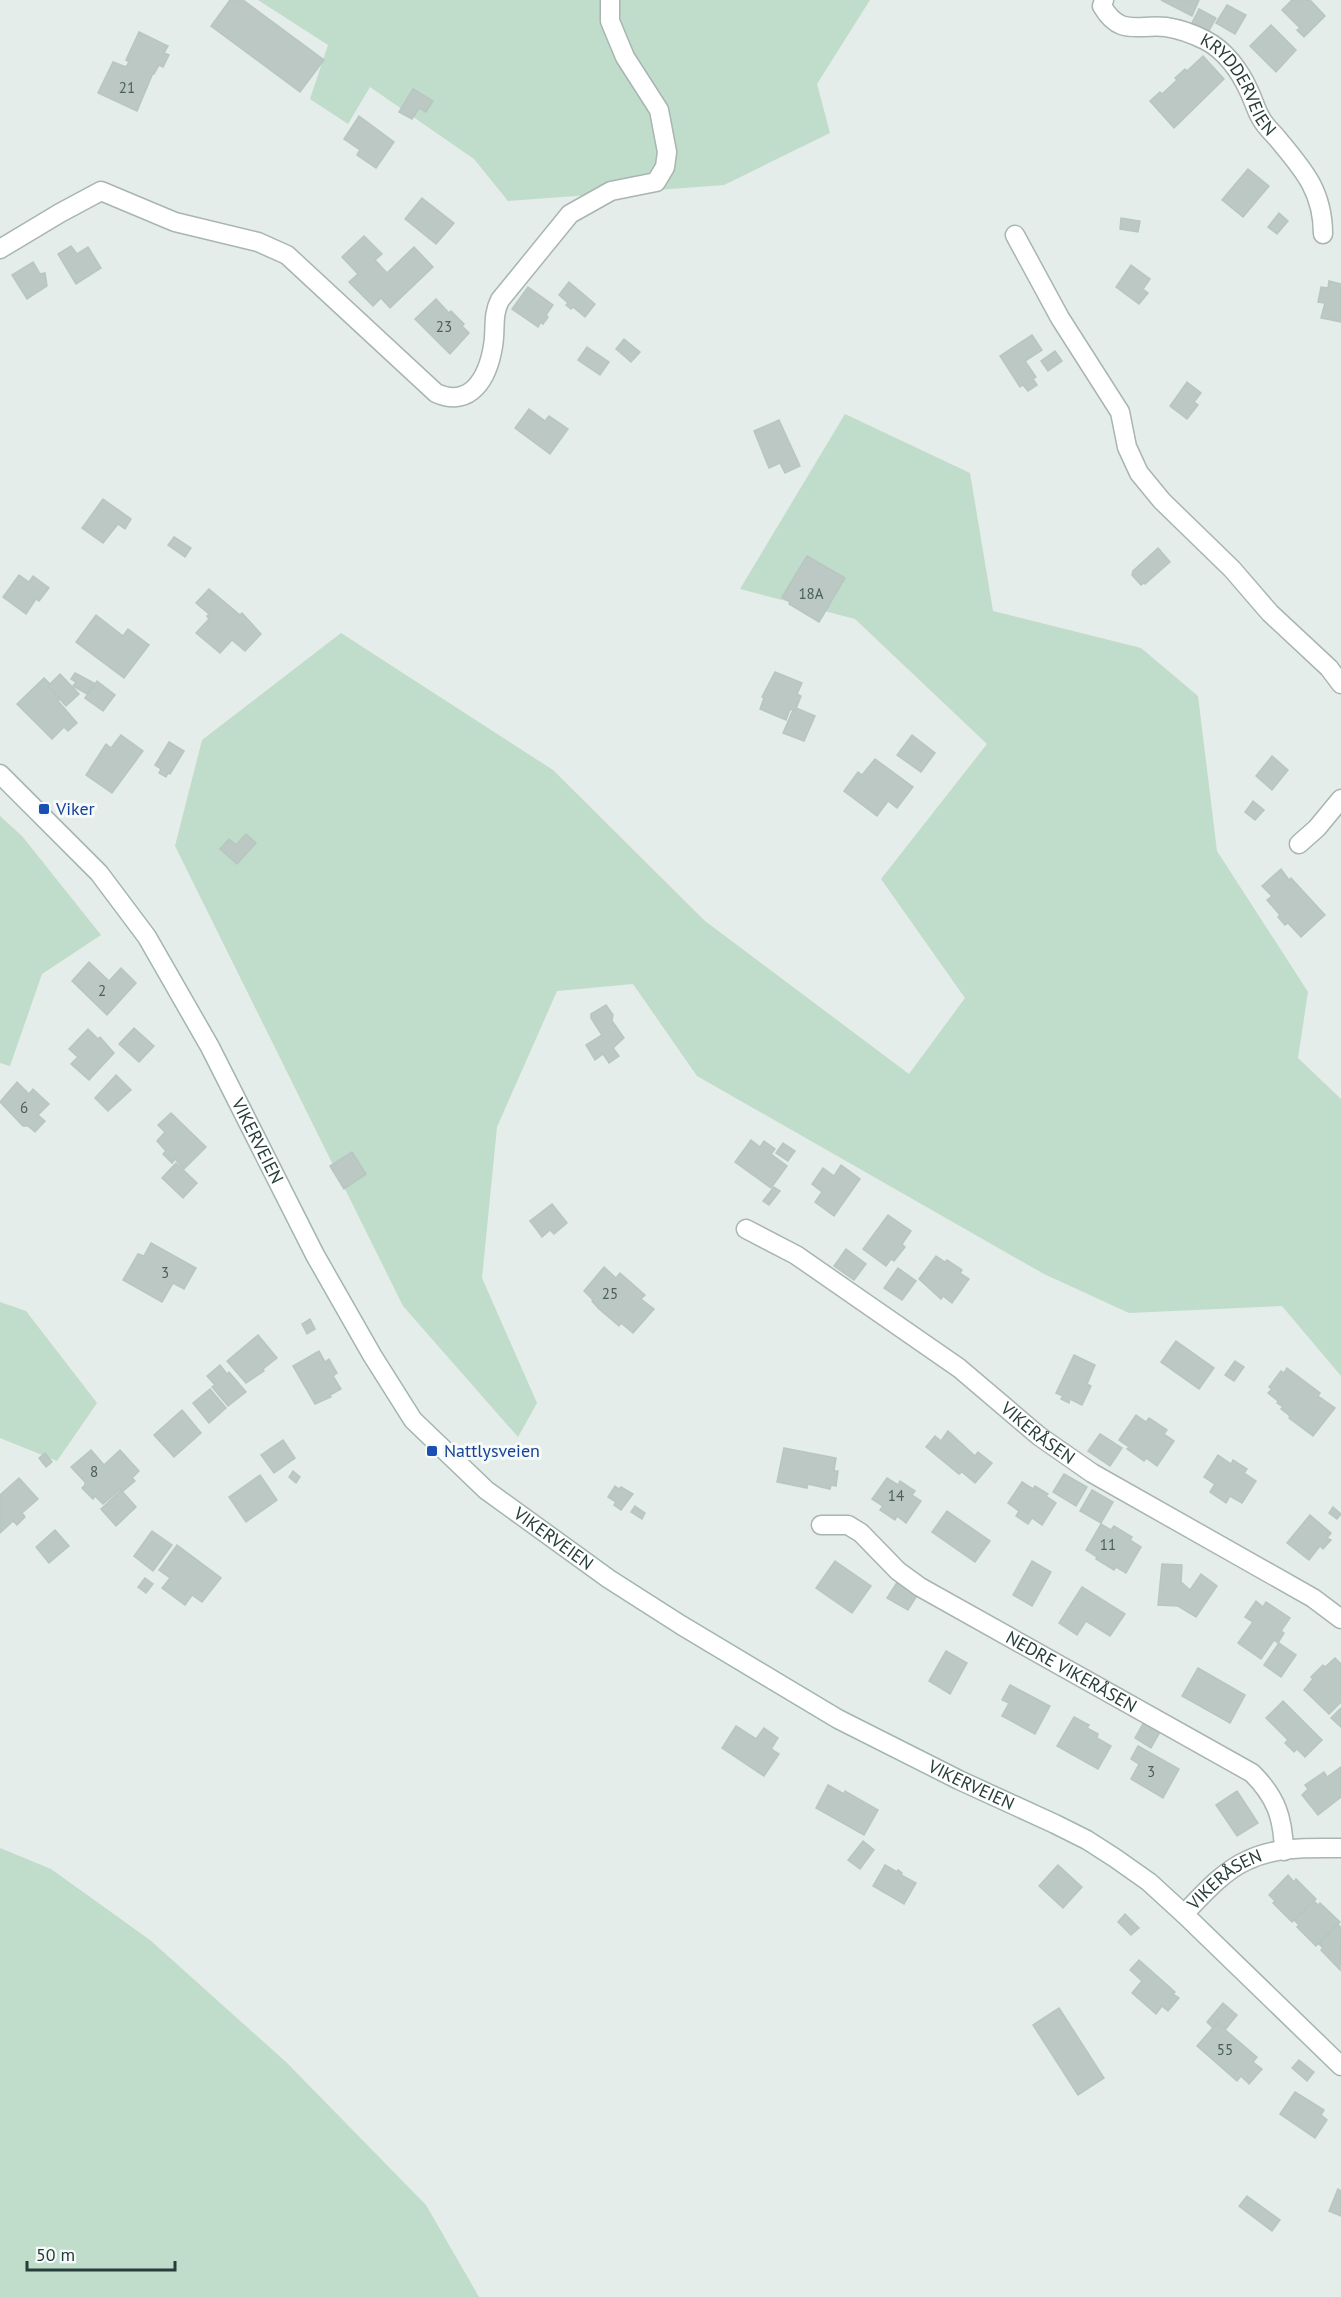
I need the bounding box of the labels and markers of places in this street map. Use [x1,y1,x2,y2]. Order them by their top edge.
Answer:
place label: Viker [55,797,95,820]
marker: Viker [37,802,51,816]
place label: Nattlysveien [444,1439,540,1462]
marker: Nattlysveien [425,1444,439,1458]

